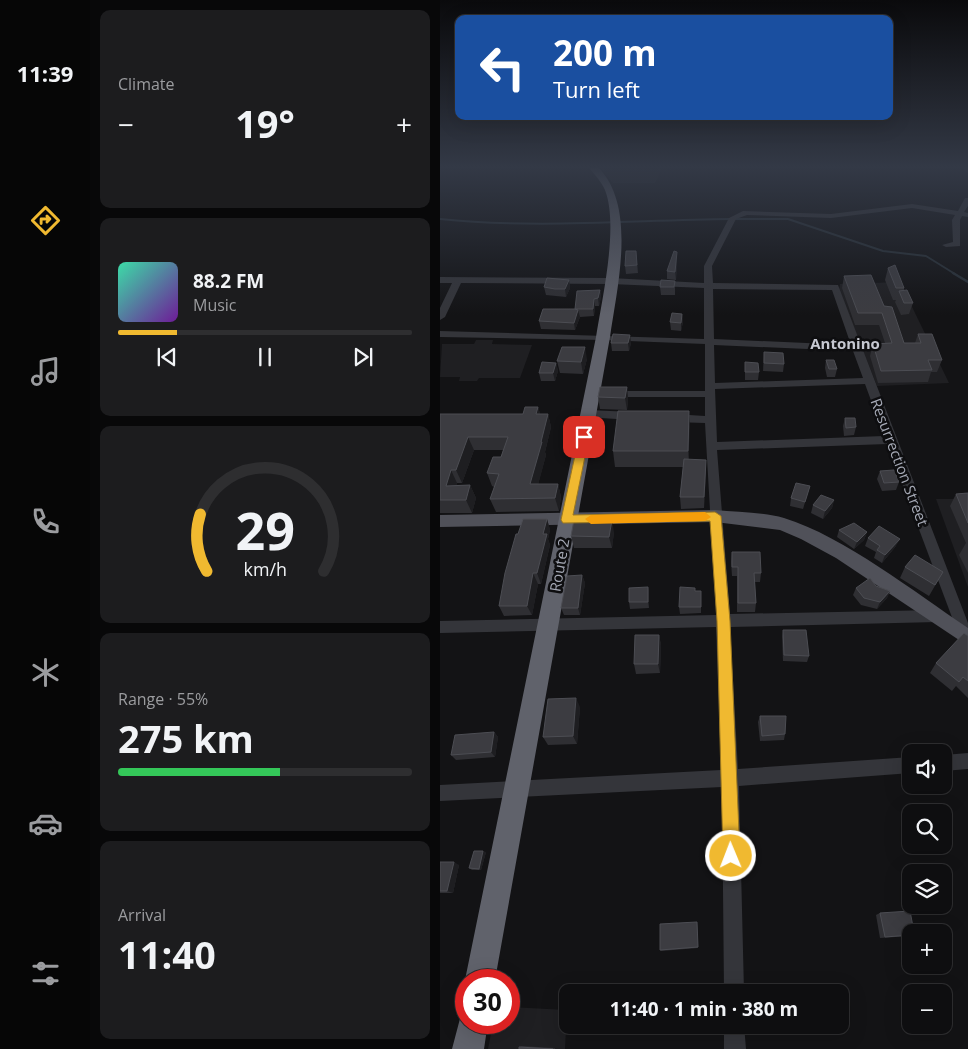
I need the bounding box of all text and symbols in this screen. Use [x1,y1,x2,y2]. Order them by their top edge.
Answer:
text: 200 m [553,29,657,76]
icon: left [470,35,535,100]
text: 11:39 [17,58,73,88]
text: Climate [118,73,175,95]
text: Turn left [553,74,640,104]
text: 19° [235,97,295,149]
text: − [118,105,134,143]
text: + [396,105,412,143]
icon: directions [28,203,63,238]
text: 88.2 FM [193,268,264,294]
text: Music [193,294,237,316]
district label: Antonino [810,333,880,353]
icon: previous [153,343,181,371]
icon: pause [251,343,279,371]
icon: next [349,343,377,371]
icon: music [28,354,63,389]
street label: Resurrection Street [866,395,934,529]
pin [563,416,605,458]
icon: arrive [570,423,598,451]
text: 29 [235,494,295,565]
icon: phone [28,504,63,539]
street label: Route 2 [544,537,574,593]
text: km/h [243,557,287,581]
icon: climate [28,655,63,690]
text: Range · 55% [118,688,208,710]
text: 275 km [118,712,254,764]
map controls [902,744,952,1034]
button: sound [902,744,952,794]
button: search [902,804,952,854]
icon: car [28,806,63,841]
position arrow [704,829,756,881]
button: layers [902,864,952,914]
text: Arrival [118,904,166,926]
button: + [902,924,952,974]
text: 11:40 [118,928,216,980]
icon: filters [28,956,63,991]
speed limit sign: 30 [455,969,520,1034]
button: − [902,984,952,1034]
text: 11:40 · 1 min · 380 m [610,996,798,1022]

